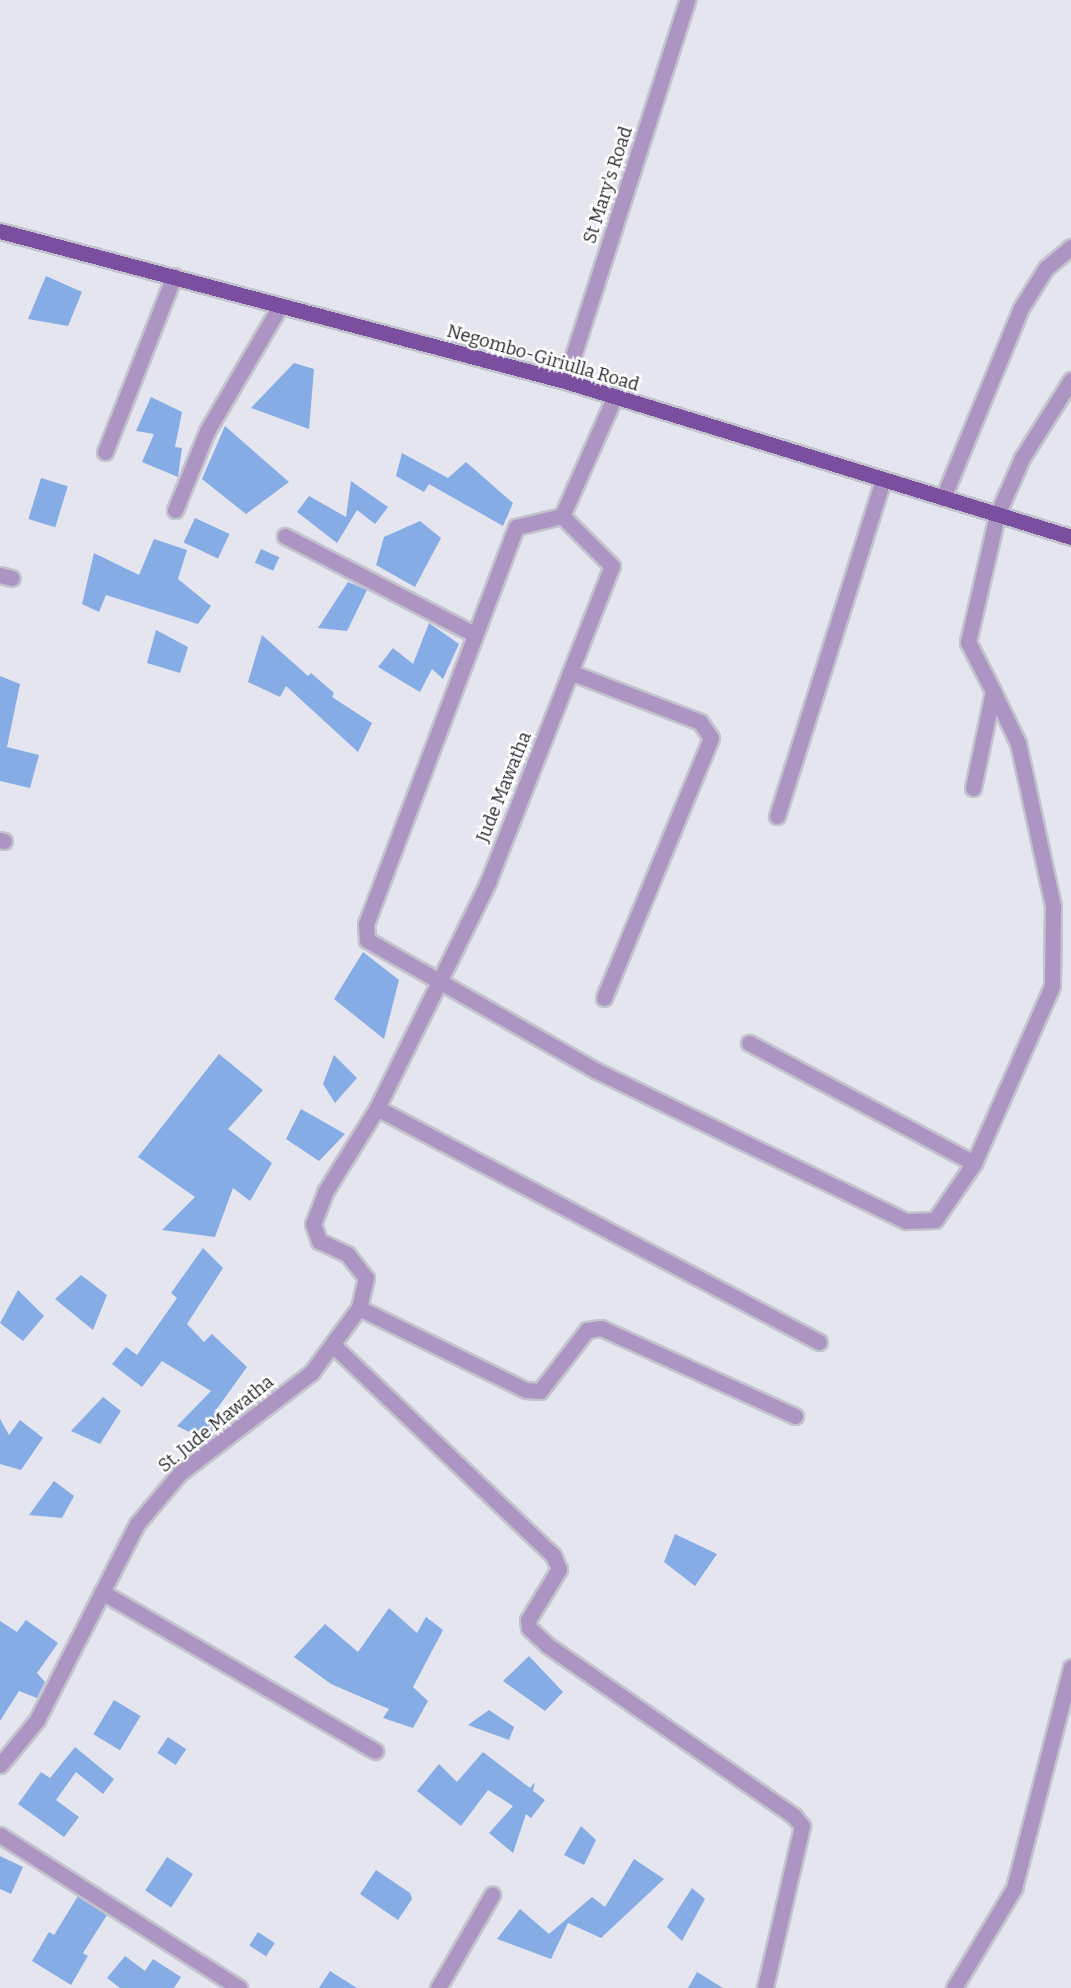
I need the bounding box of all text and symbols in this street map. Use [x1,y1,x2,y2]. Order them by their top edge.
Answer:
street label: St Mary's Road [579,124,637,246]
street label: Negombo-Giriulla Road [444,320,642,396]
street label: Jude Mawatha [472,729,536,845]
street label: St. Jude Mawatha [154,1371,278,1477]

